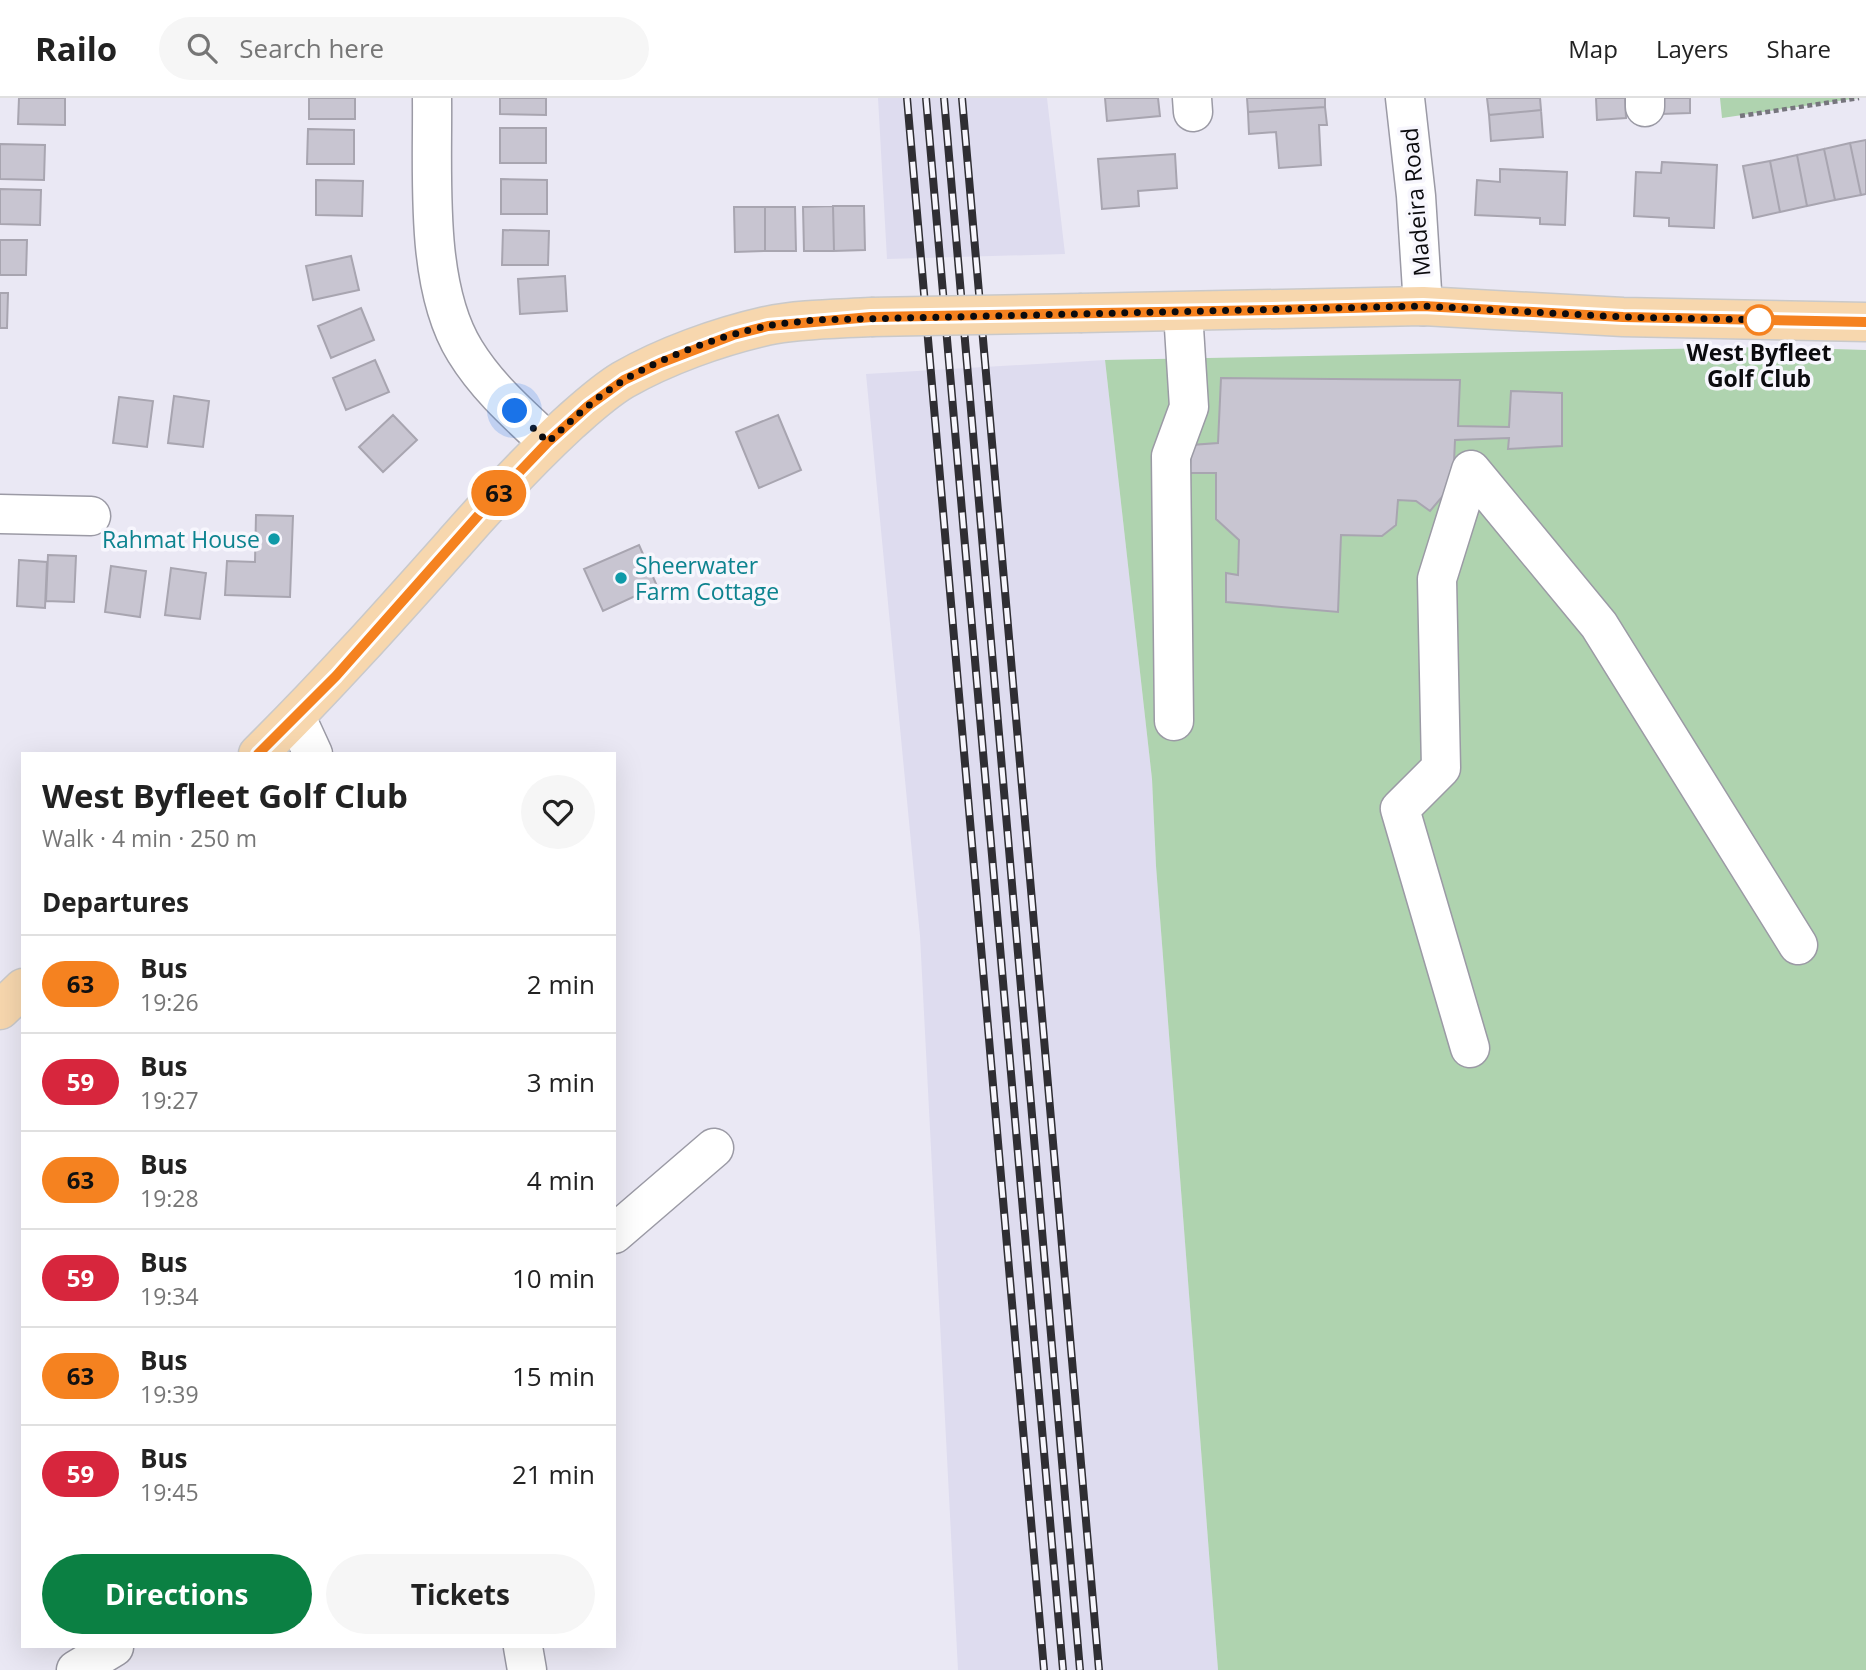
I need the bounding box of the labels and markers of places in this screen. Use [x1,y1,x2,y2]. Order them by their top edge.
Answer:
marker: West Byfleet Golf Club [1744,305,1774,335]
place label: West Byfleet Golf Club [1687,336,1831,394]
place label: Rahmat House [102,523,260,555]
marker: Rahmat House [266,531,282,547]
place label: Sheerwater Farm Cottage [635,549,779,607]
marker: Sheerwater Farm Cottage [613,570,629,586]

